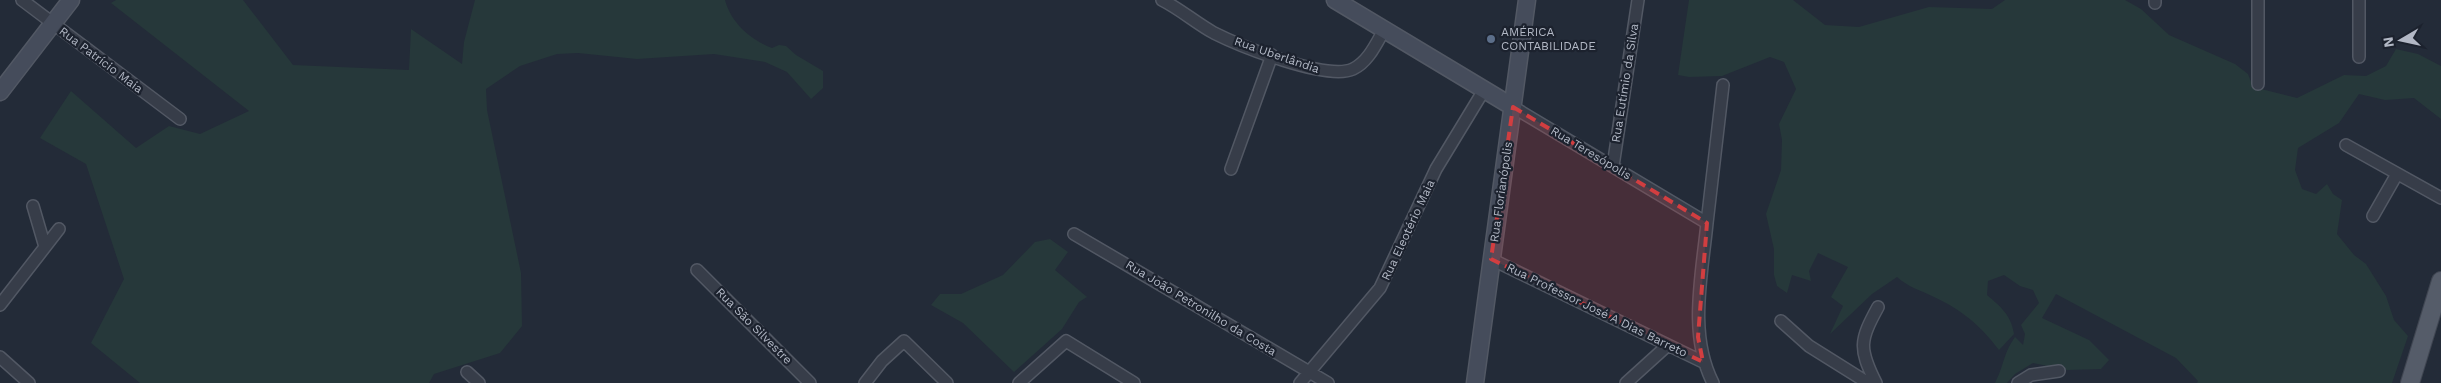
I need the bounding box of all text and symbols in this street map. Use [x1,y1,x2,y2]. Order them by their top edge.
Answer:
north arrow [2376,15,2426,65]
street label: Rua Eutímio da Silva [1609,22,1641,143]
street label: Rua Patrício Maia [56,24,146,96]
place label: AMÉRICA CONTABILIDADE [1501,25,1596,53]
marker: AMÉRICA CONTABILIDADE [1485,33,1497,45]
street label: Rua Uberlândia [1233,34,1322,76]
text: N [2379,36,2397,48]
street label: Rua Teresópolis [1548,123,1634,183]
street label: Rua Florianópolis [1487,141,1515,243]
street label: Rua Eleotério Maia [1379,177,1438,283]
street label: Rua João Petronilho da Costa [1123,257,1279,359]
street label: Rua Professor José A Dias Barreto [1504,260,1690,360]
street label: Rua São Silvestre [713,285,795,367]

